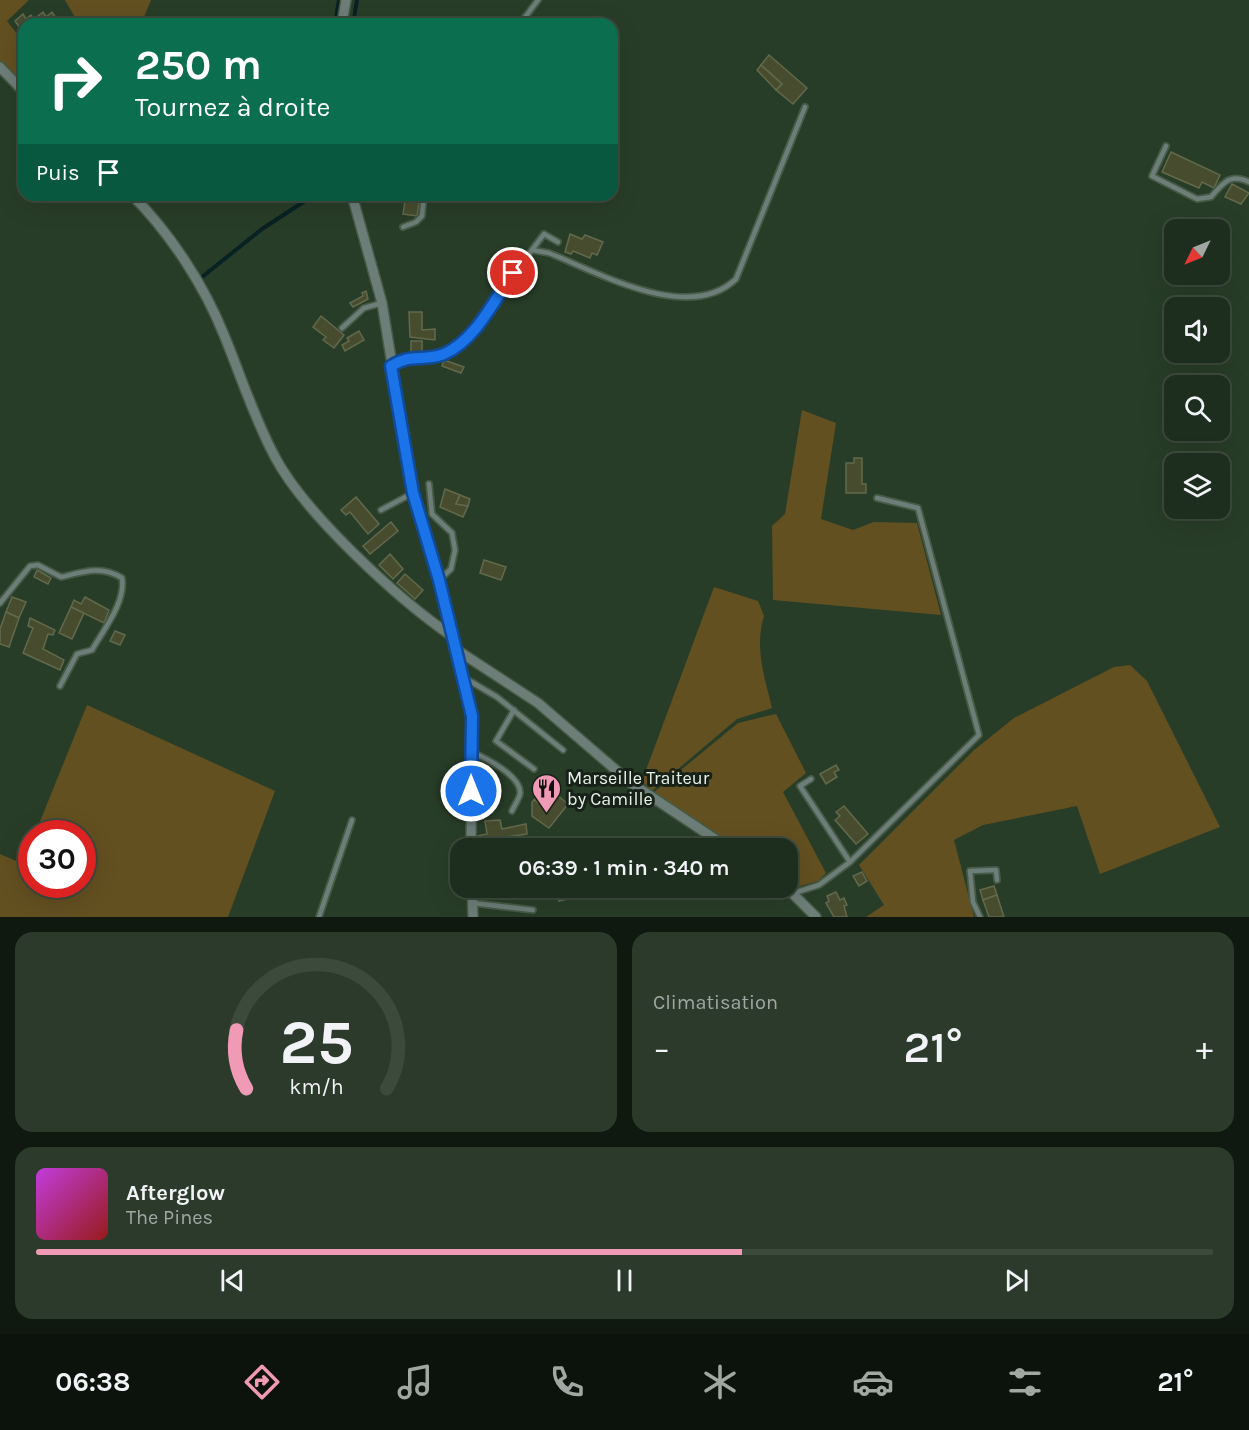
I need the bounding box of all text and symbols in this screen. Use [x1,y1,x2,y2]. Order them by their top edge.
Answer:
text: 250 m [135,40,262,90]
icon: right [36,42,114,120]
text: Tournez à droite [135,91,330,123]
icon: arrive [92,156,125,189]
text: Puis [36,160,80,186]
north arrow [1164,219,1230,285]
map controls [1164,219,1230,519]
pin [487,247,538,298]
icon: arrive [496,256,529,289]
button: sound [1164,297,1230,363]
button: search [1164,375,1230,441]
button: layers [1164,453,1230,519]
position arrow [439,759,503,823]
place label: Marseille Traiteur by Camille [567,767,710,810]
restaurant icon: Marseille Traiteur by Camille [530,772,562,814]
speed limit sign: 30 [18,820,96,898]
text: 06:39 · 1 min · 340 m [518,855,730,881]
text: Climatisation [653,991,778,1014]
text: 25 [279,1006,353,1079]
text: 21° [903,1021,963,1073]
text: − [653,1029,670,1067]
text: + [1196,1029,1213,1067]
text: km/h [289,1074,343,1099]
text: Afterglow [126,1180,225,1206]
text: The Pines [126,1206,213,1229]
icon: previous [216,1264,249,1297]
icon: pause [608,1264,641,1297]
icon: next [1000,1264,1033,1297]
icon: directions [241,1361,283,1403]
icon: music [394,1361,436,1403]
icon: phone [546,1361,588,1403]
icon: climate [699,1361,741,1403]
icon: car [852,1361,894,1403]
icon: filters [1004,1361,1046,1403]
text: 06:38 [55,1366,130,1398]
text: 21° [1157,1366,1194,1398]

